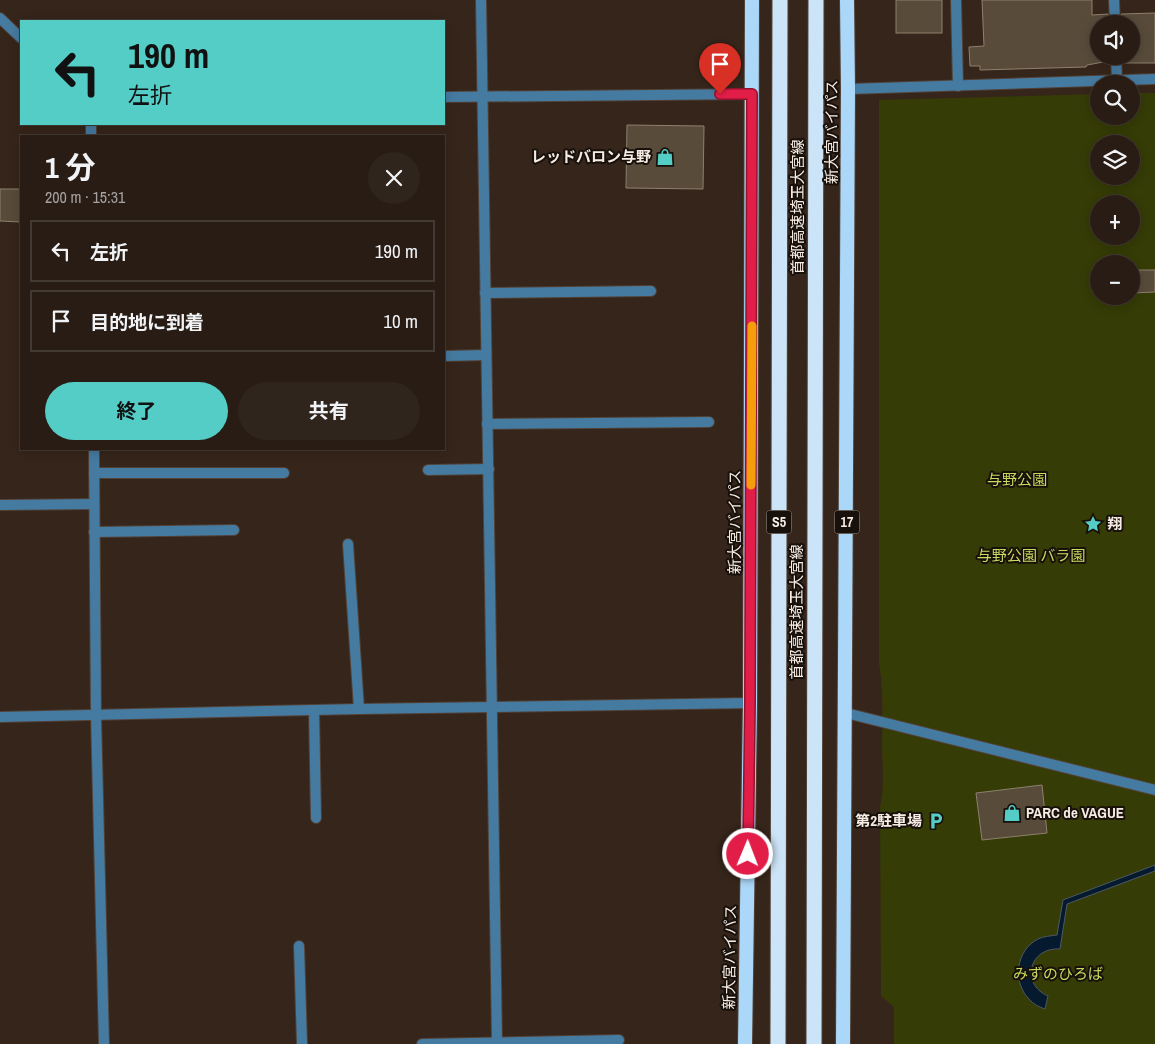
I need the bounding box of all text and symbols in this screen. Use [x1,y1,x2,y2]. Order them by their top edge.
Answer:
map controls [1090,15,1140,305]
button: sound [1090,15,1140,65]
text: 190 m [128,32,209,79]
icon: left [45,40,110,105]
pin [699,43,741,94]
icon: arrive [706,50,734,78]
button: search [1090,75,1140,125]
text: 左折 [128,80,172,110]
street label: 新大宮バイパス [821,80,842,184]
button: layers [1090,135,1140,185]
street label: 首都高速埼玉大宮線 [787,139,808,275]
place label: レッドバロン与野 [531,146,651,167]
text: 1 分 [45,147,96,187]
shop icon: レッドバロン与野 [655,147,675,167]
button: close [368,152,420,204]
text: 200 m · 15:31 [45,186,125,208]
button: + [1090,195,1140,245]
icon: left [47,237,75,265]
text: 190 m [375,238,418,264]
text: 左折 [90,239,128,265]
button: − [1090,255,1140,305]
icon: arrive [47,307,75,335]
text: 10 m [383,308,418,334]
text: 目的地に到着 [90,309,204,335]
button: 終了 [45,382,228,440]
button: 共有 [238,382,420,440]
park label: 与野公園 [987,469,1047,490]
street label: 新大宮バイパス [724,470,745,574]
road number: S5 [766,511,792,534]
road number: 17 [834,511,860,534]
place label: 翔 [1107,513,1122,534]
place icon: 翔 [1083,514,1103,534]
street label: 首都高速埼玉大宮線 [786,544,807,680]
park label: 与野公園 バラ園 [977,545,1085,566]
place label: PARC de VAGUE [1026,802,1124,823]
shop icon: PARC de VAGUE [1002,803,1022,823]
place label: 第2駐車場 [855,810,922,831]
parking icon: 第2駐車場 [926,811,946,831]
position arrow [721,827,773,879]
street label: 新大宮バイパス [718,904,741,1010]
park label: みずのひろば [1013,963,1103,984]

